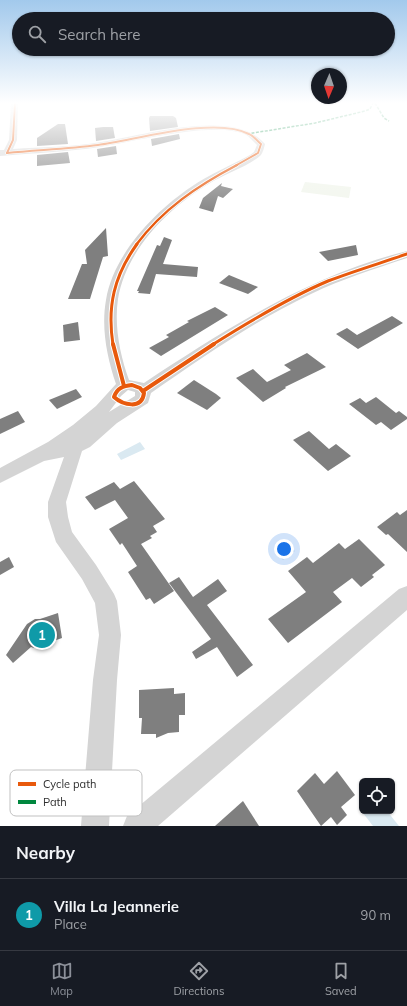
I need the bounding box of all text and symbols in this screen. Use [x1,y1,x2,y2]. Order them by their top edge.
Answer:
search box [12,12,395,56]
icon: search [26,23,48,45]
text: Search here [58,25,140,44]
north arrow [311,68,347,104]
your location [274,539,294,559]
pin: 1 [29,620,55,650]
legend [10,770,142,816]
text: Cycle path [43,777,96,791]
map controls [359,778,395,814]
button: locate [359,778,395,814]
text: Path [43,795,67,809]
text: Nearby [16,842,75,863]
text: Villa La Jeannerie [54,897,179,916]
text: 1 [25,907,33,923]
text: 90 m [361,907,391,923]
text: Place [54,916,87,932]
tab: Map [50,960,73,998]
tab: Directions [174,960,224,998]
tab: Saved [325,960,357,998]

